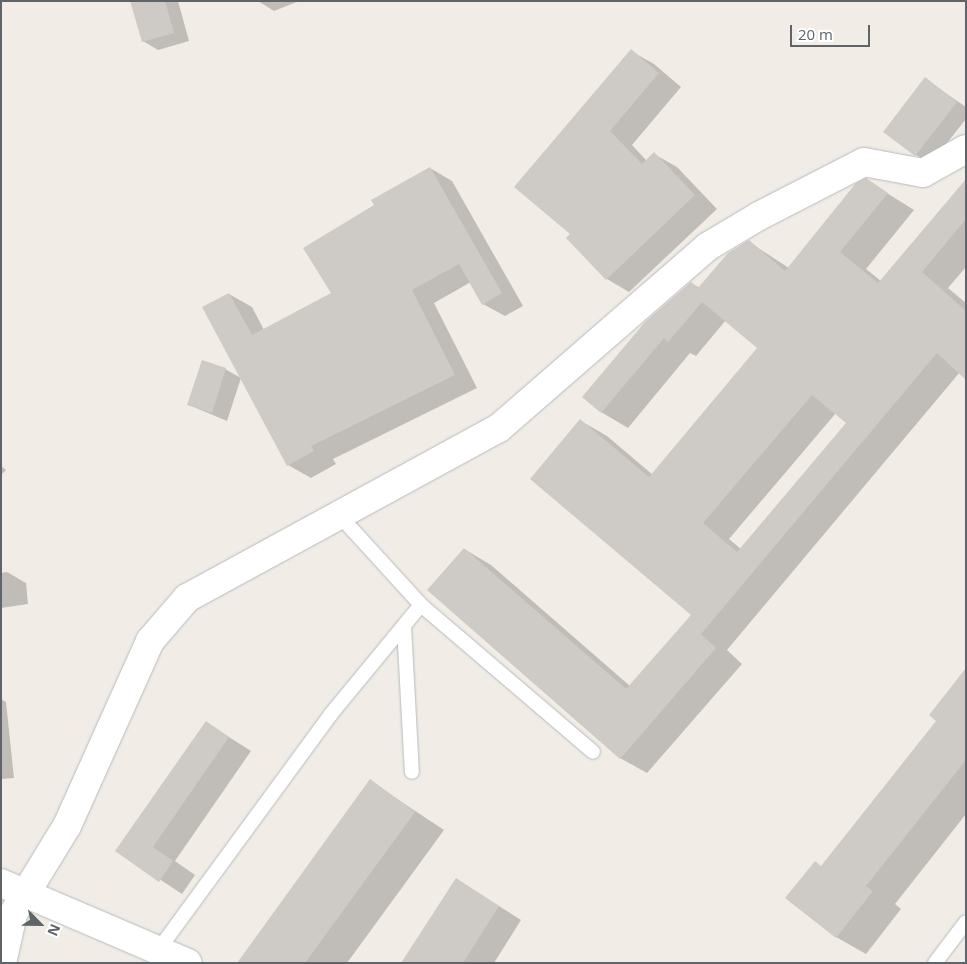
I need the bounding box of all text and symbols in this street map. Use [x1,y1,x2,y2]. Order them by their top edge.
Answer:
scale bar [792,15,872,47]
text: 20 m [798,24,833,44]
north arrow [15,899,65,949]
text: N [43,921,65,939]

